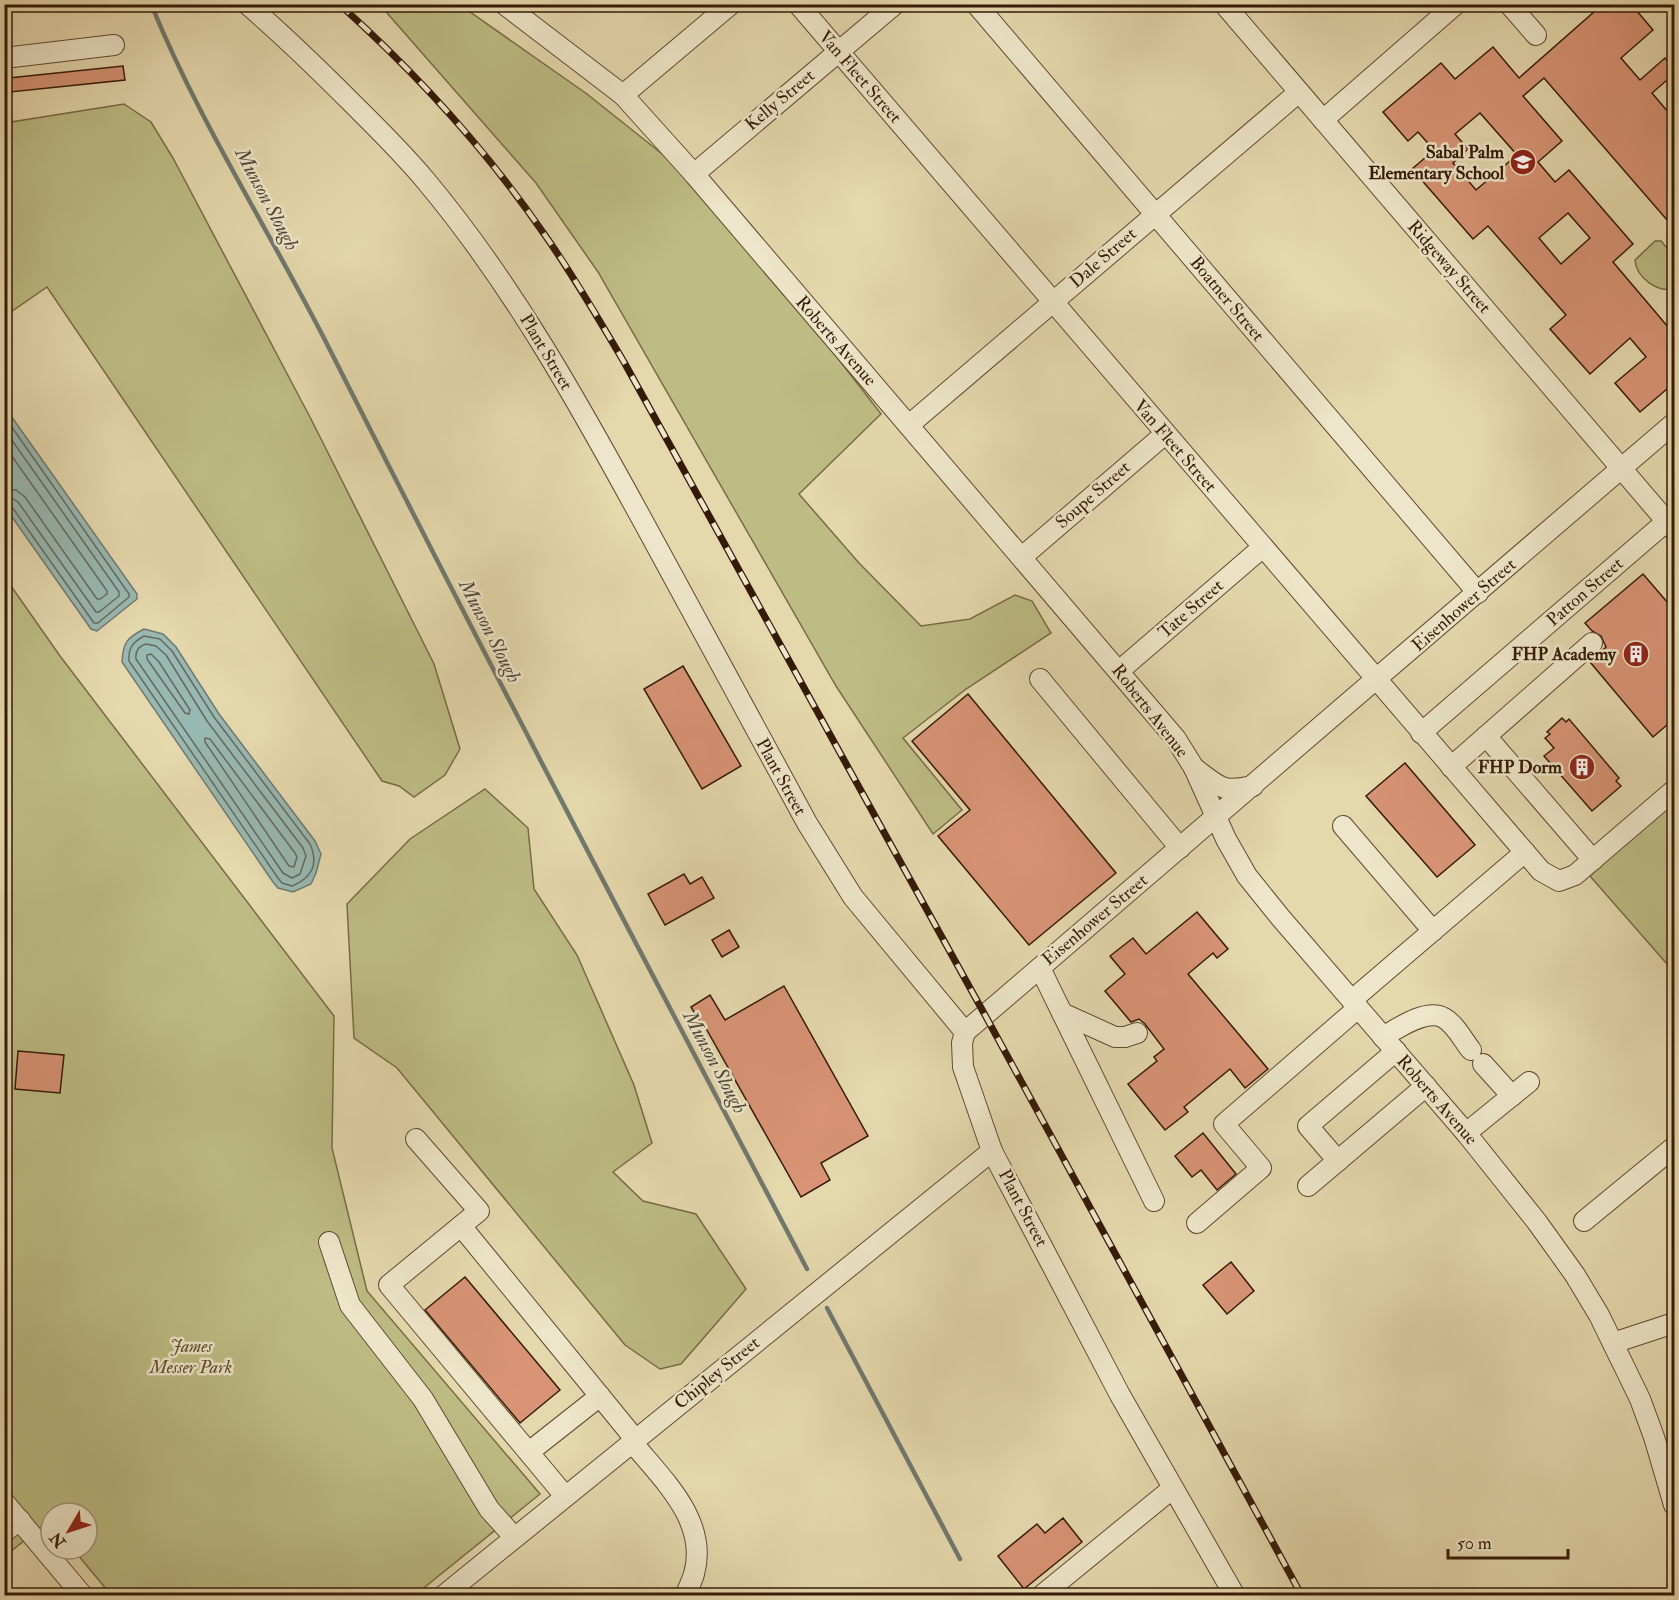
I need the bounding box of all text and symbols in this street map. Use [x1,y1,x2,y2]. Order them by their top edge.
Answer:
street label: Van Fleet Street [813,26,907,128]
street label: Kelly Street [740,64,820,136]
place label: Sabal Palm Elementary School [1368,141,1505,185]
water label: Munson Slough [229,142,305,255]
school or university icon: Sabal Palm Elementary School [1508,147,1538,177]
street label: Ridgeway Street [1402,216,1496,319]
street label: Dale Street [1065,223,1141,293]
street label: Boatner Street [1185,252,1269,346]
street label: Roberts Avenue [790,291,882,391]
street label: Plant Street [514,310,578,394]
street label: Van Fleet Street [1128,395,1222,497]
street label: Soupe Street [1051,456,1135,534]
street label: Patton Street [1542,552,1628,632]
street label: Eisenhower Street [1407,553,1521,657]
water label: Munson Slough [453,574,527,687]
street label: Tate Street [1154,574,1229,644]
building icon: FHP Academy [1621,639,1651,669]
place label: FHP Academy [1512,643,1617,666]
street label: Roberts Avenue [1106,660,1194,763]
street label: Plant Street [750,734,812,820]
building icon: FHP Dorm [1567,752,1597,782]
place label: FHP Dorm [1478,756,1563,779]
street label: Eisenhower Street [1037,869,1153,971]
water label: Munson Slough [677,1005,753,1118]
street label: Roberts Avenue [1391,1050,1483,1150]
street label: Plant Street [993,1165,1053,1251]
street label: Chipley Street [670,1331,765,1415]
park label: James Messer Park [149,1335,232,1379]
north arrow [39,1501,99,1561]
scale bar [1448,1522,1568,1560]
text: N [45,1527,71,1552]
text: 50 m [1457,1532,1492,1555]

